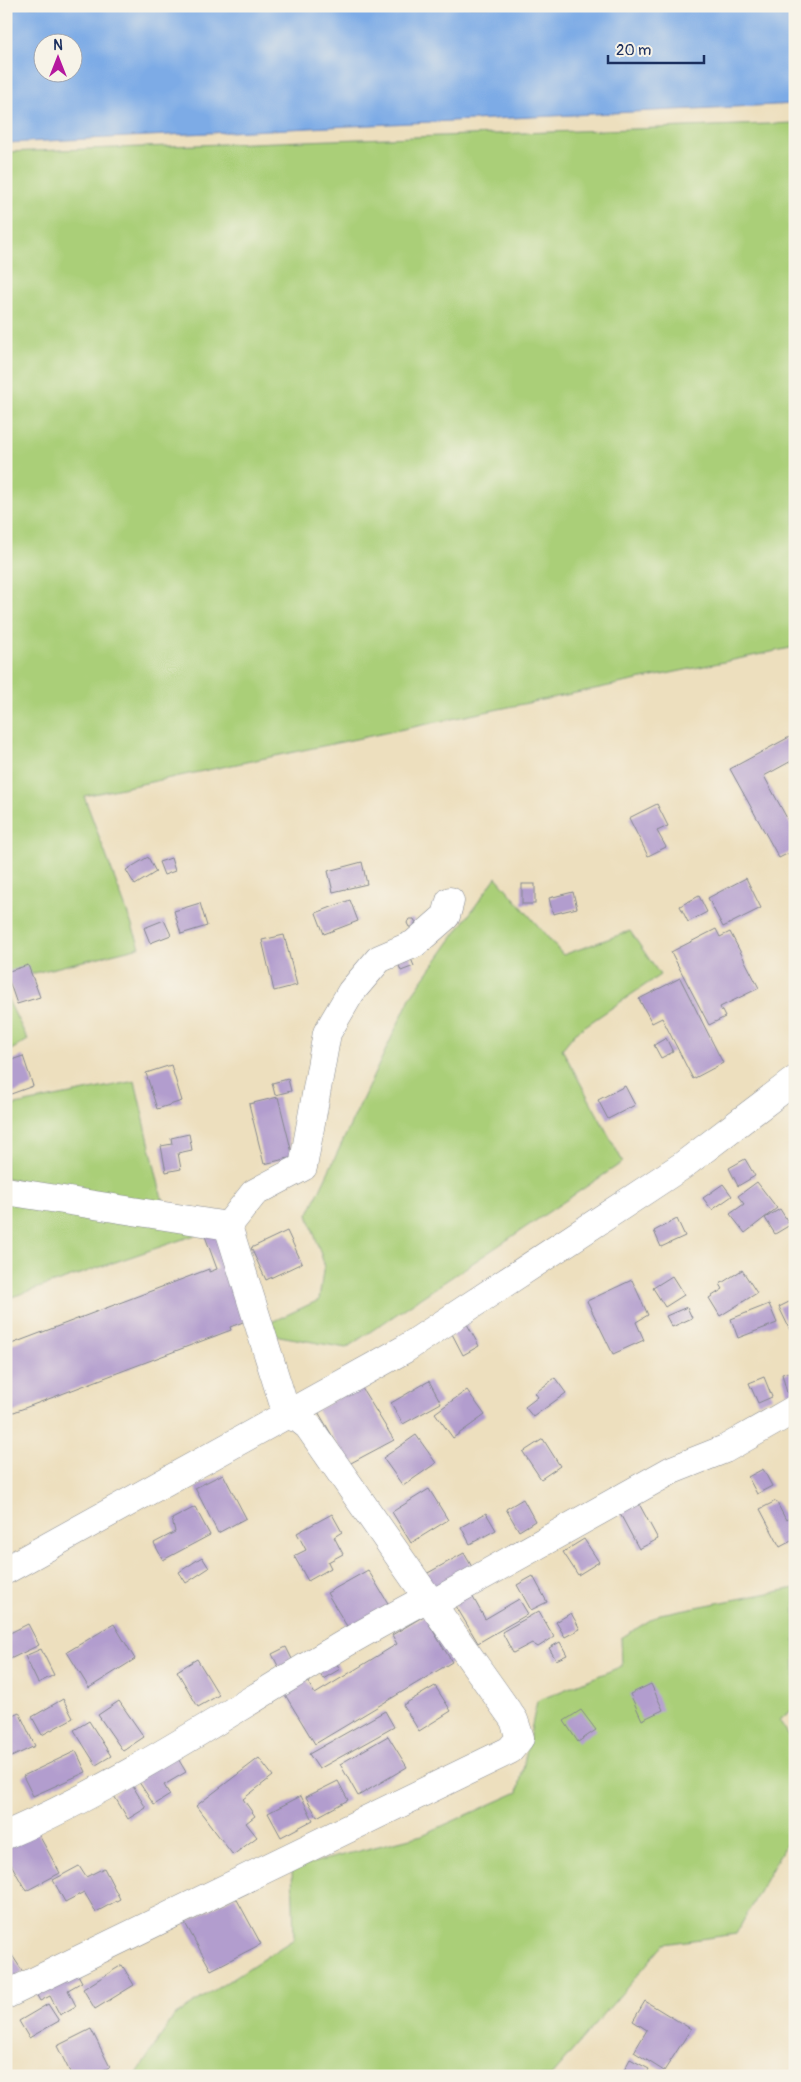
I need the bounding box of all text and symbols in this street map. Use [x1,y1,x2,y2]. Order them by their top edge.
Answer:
north arrow [32,32,82,82]
scale bar [608,32,705,64]
text: N [53,37,63,54]
text: 20 m [616,41,651,60]

